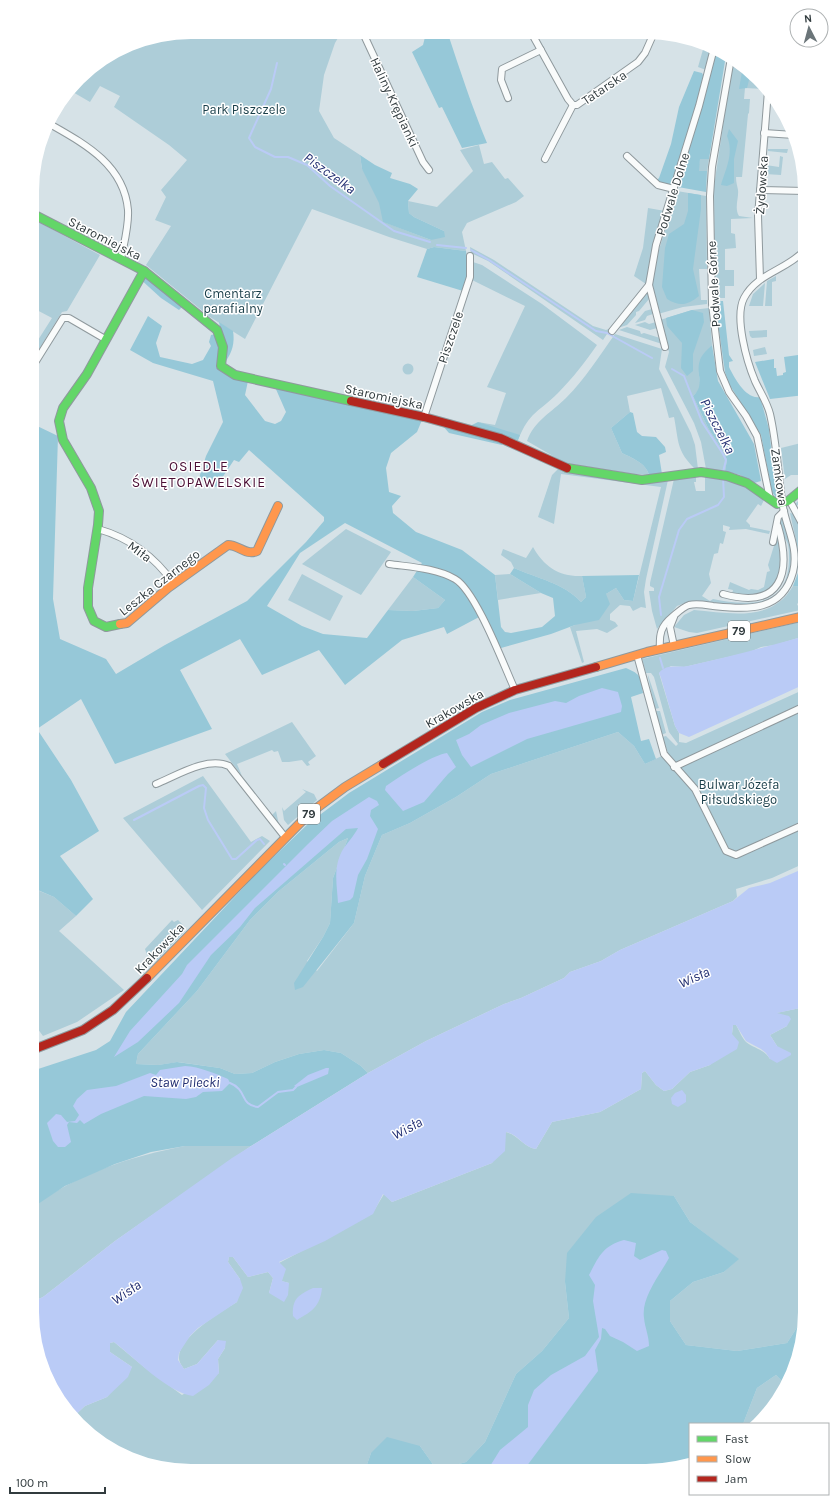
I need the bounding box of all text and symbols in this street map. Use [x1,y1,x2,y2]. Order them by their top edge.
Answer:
north arrow [789,8,829,48]
text: N [803,12,813,25]
street label: Haliny Krępianki [367,55,422,149]
street label: Tatarska [579,67,629,108]
park label: Park Piszczele [202,102,286,117]
water label: Piszczelka [300,149,359,198]
street label: Podwale Dolne [653,151,692,237]
street label: Żydowska [752,155,771,215]
street label: Staromiejska [66,214,144,263]
street label: Podwale Górne [704,240,723,328]
park label: Cmentarz parafialny [203,286,263,316]
street label: Piszczele [435,309,466,365]
street label: Staromiejska [343,381,424,412]
water label: Piszczelka [696,396,739,457]
street label: Zamkowa [768,447,791,507]
district label: OSIEDLE ŚWIĘTOPAWELSKIE [132,458,266,491]
street label: Miła [125,538,155,565]
street label: Leszka Czarnego [116,546,203,619]
road number: 79 [728,621,750,641]
street label: Krakowska [422,686,486,731]
park label: Bulwar Józefa Piłsudskiego [699,777,779,807]
road number: 79 [298,804,320,824]
street label: Krakowska [131,920,187,977]
water label: Wisła [676,963,712,992]
water label: Staw Pilecki [150,1074,220,1091]
water label: Wisła [389,1113,425,1144]
water label: Wisła [108,1276,144,1308]
legend [689,1423,829,1495]
text: Fast [725,1432,749,1446]
text: Slow [725,1452,751,1466]
scale bar [10,1469,105,1495]
text: Jam [725,1472,748,1486]
text: 100 m [16,1476,48,1490]

